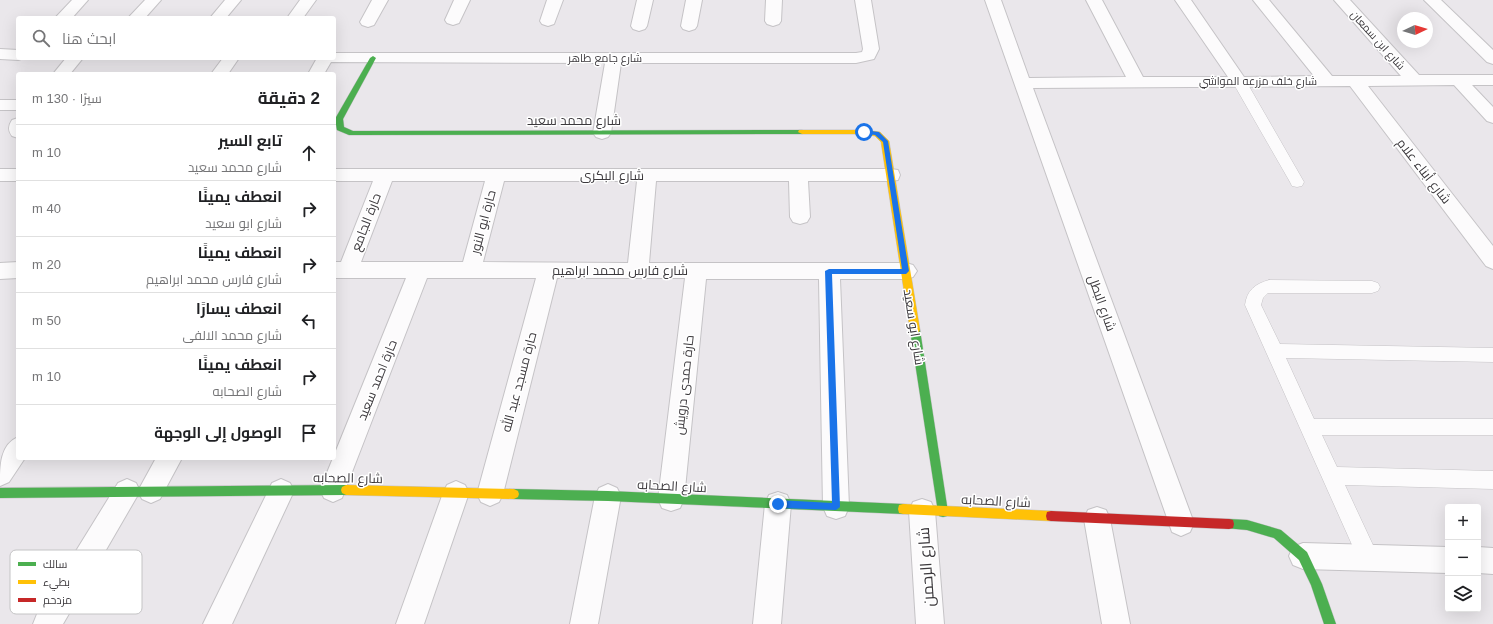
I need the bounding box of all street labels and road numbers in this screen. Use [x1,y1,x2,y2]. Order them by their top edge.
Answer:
street label: شارع ابن سمعان [1347,8,1408,73]
street label: شارع جامع طاهر [567,52,642,66]
street label: شارع خلف مزرعه المواشي [1199,75,1317,89]
street label: شارع محمد سعيد [527,113,621,129]
street label: شارع أبناء علام [1392,135,1455,208]
street label: شارع البكرى [580,168,644,184]
street label: حارة ابو النور [467,188,499,257]
street label: حارة الجامع [348,191,385,254]
street label: شارع فارس محمد ابراهيم [552,263,688,280]
street label: شارع البطل [1084,273,1119,333]
street label: شارع ابو سعيد [900,288,927,366]
street label: حارة مسجد عبد الله [497,330,540,434]
street label: حارة حمدى درويش [671,334,697,436]
street label: حارة احمد سعيد [354,338,400,422]
street label: شارع الصحابه [313,470,383,487]
street label: شارع الصحابه [637,477,707,496]
street label: شارع الصحابه [961,492,1031,511]
street label: شارع الرحمن [915,526,940,607]

